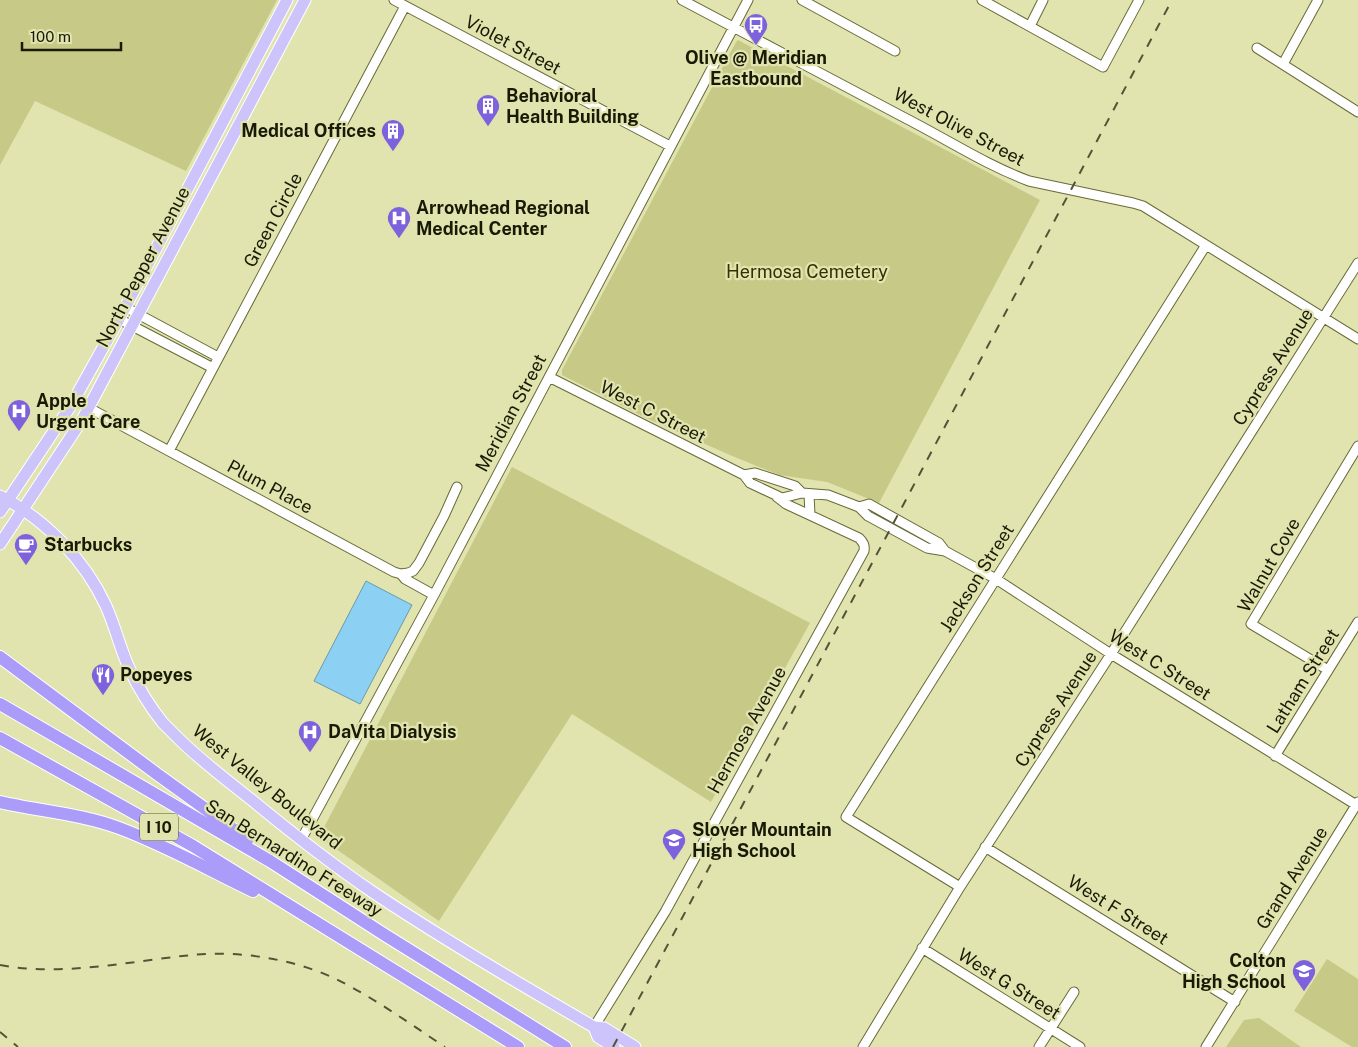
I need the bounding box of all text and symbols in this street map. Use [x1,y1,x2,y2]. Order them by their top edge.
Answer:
street label: Violet Street [462,11,565,79]
bus stop icon: Olive @ Meridian Eastbound [743,12,769,46]
scale bar [22,20,121,52]
text: 100 m [30,28,71,45]
place label: Olive @ Meridian Eastbound [685,47,827,89]
street label: West Olive Street [890,83,1028,170]
place label: Behavioral Health Building [506,85,639,127]
building icon: Behavioral Health Building [475,93,501,127]
building icon: Medical Offices [380,118,406,152]
place label: Medical Offices [241,120,376,141]
street label: Green Circle [239,169,306,271]
street label: North Pepper Avenue [91,183,194,351]
place label: Arrowhead Regional Medical Center [416,197,590,239]
hospital icon: Arrowhead Regional Medical Center [386,205,412,239]
park label: Hermosa Cemetery [726,261,888,282]
street label: Cypress Avenue [1228,304,1317,429]
street label: Meridian Street [471,350,550,475]
street label: West C Street [597,376,710,447]
place label: Apple Urgent Care [36,390,140,432]
hospital icon: Apple Urgent Care [6,398,32,432]
street label: Plum Place [224,455,317,518]
street label: Walnut Cove [1233,514,1304,616]
street label: Jackson Street [935,520,1018,636]
cafe icon: Starbucks [13,532,39,566]
place label: Starbucks [44,534,132,555]
street label: West C Street [1105,625,1215,704]
street label: Latham Street [1262,625,1343,737]
street label: Cypress Avenue [1010,647,1101,771]
restaurant icon: Popeyes [90,662,116,696]
street label: Hermosa Avenue [703,663,790,797]
place label: Popeyes [120,664,193,685]
hospital icon: DaVita Dialysis [297,719,323,753]
street label: West Valley Boulevard [188,720,346,853]
place label: DaVita Dialysis [328,721,457,742]
street label: San Bernardino Freeway [202,794,387,921]
road number: I 10 [140,814,178,840]
place label: Slover Mountain High School [692,819,832,861]
street label: Grand Avenue [1252,822,1332,933]
school or university icon: Slover Mountain High School [661,827,687,861]
street label: West F Street [1064,870,1172,949]
street label: West G Street [954,944,1064,1023]
place label: Colton High School [1182,950,1286,992]
school or university icon: Colton High School [1291,958,1317,992]

